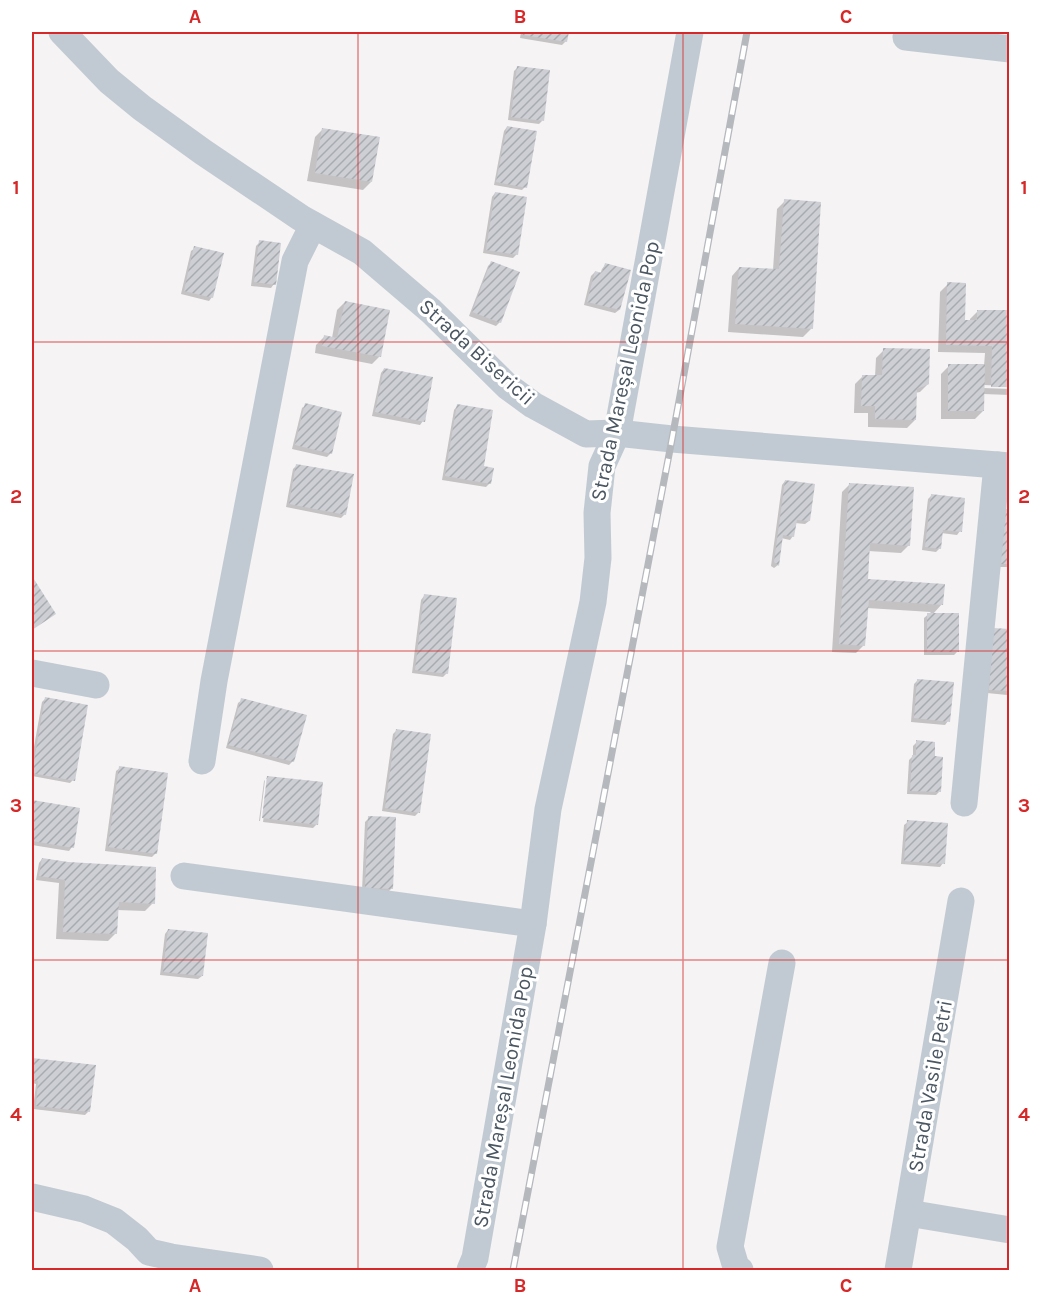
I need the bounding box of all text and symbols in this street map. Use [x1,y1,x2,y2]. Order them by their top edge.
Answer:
text: A [189,5,202,28]
text: B [514,5,526,28]
text: C [840,5,852,28]
text: 1 [12,176,20,199]
text: 1 [1020,176,1028,199]
street label: Strada Mareșal Leonida Pop [586,239,664,503]
street label: Strada Bisericii [414,294,540,410]
text: 2 [10,485,22,508]
text: 2 [1018,485,1030,508]
text: 3 [10,794,22,817]
text: 3 [1018,794,1030,817]
street label: Strada Mareșal Leonida Pop [468,964,538,1230]
street label: Strada Vasile Petri [903,998,957,1174]
text: 4 [10,1103,22,1126]
text: 4 [1018,1103,1030,1126]
text: A [189,1274,202,1297]
text: B [514,1274,526,1297]
text: C [840,1274,852,1297]

